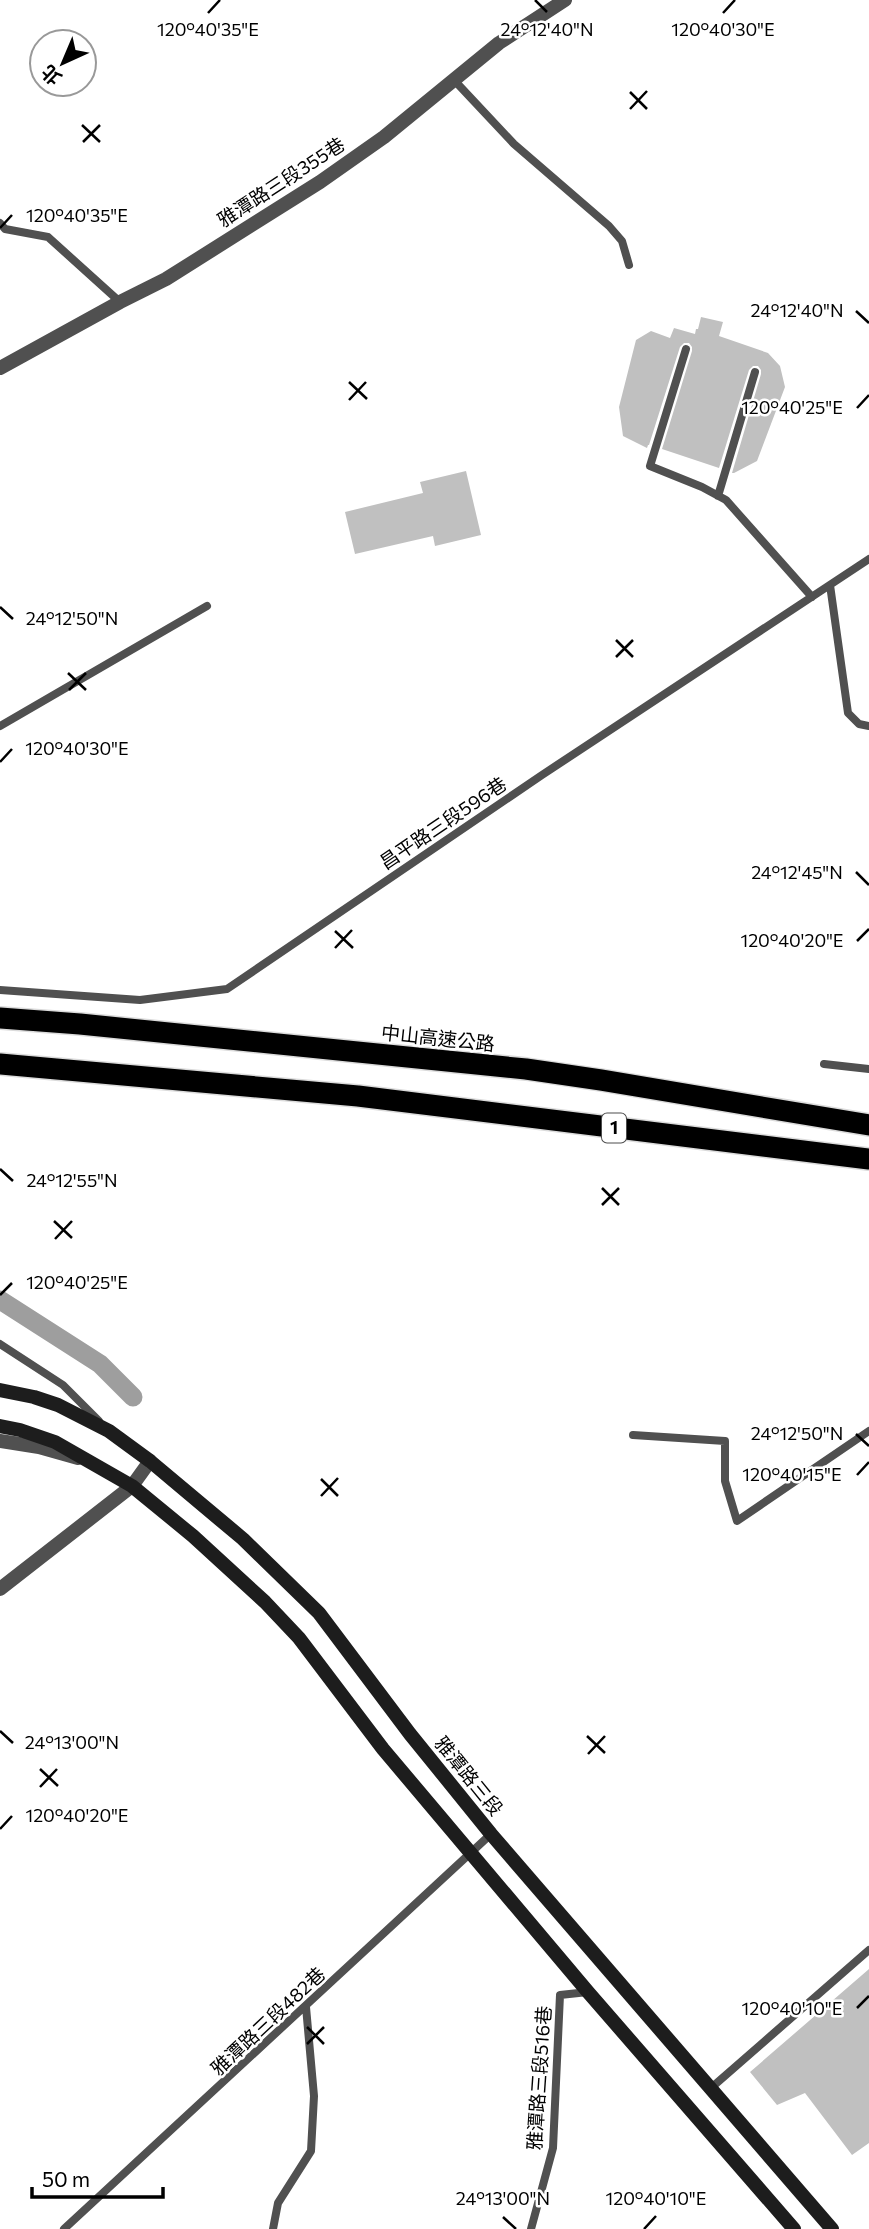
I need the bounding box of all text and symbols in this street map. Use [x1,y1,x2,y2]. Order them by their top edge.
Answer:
text: 120°40'35"E [157,18,259,40]
text: 24°12'40"N [500,18,594,40]
text: 120°40'30"E [671,18,775,40]
north arrow [28,28,98,98]
text: 北 [36,61,66,90]
street label: 雅潭路三段355巷 [213,132,348,231]
text: 120°40'35"E [26,204,128,226]
text: 24°12'40"N [750,299,844,321]
text: 120°40'25"E [741,396,843,418]
text: 24°12'50"N [26,607,118,629]
text: 120°40'30"E [25,737,129,759]
street label: 昌平路三段596巷 [375,772,510,873]
text: 24°12'45"N [751,861,843,883]
text: 120°40'20"E [740,929,844,951]
street label: 中山高速公路 [380,1020,496,1055]
road number: 1 [602,1114,626,1142]
text: 24°12'55"N [26,1169,118,1191]
text: 120°40'25"E [26,1271,128,1293]
text: 24°12'50"N [751,1422,843,1444]
text: 120°40'15"E [742,1463,842,1485]
text: 24°13'00"N [25,1731,119,1753]
street label: 雅潭路三段 [431,1732,508,1820]
text: 120°40'20"E [25,1804,129,1826]
street label: 雅潭路三段482巷 [206,1962,329,2079]
text: 120°40'10"E [742,1997,842,2019]
street label: 雅潭路三段516巷 [522,2005,555,2151]
scale bar [32,2156,163,2200]
text: 50 m [42,2166,90,2191]
text: 24°13'00"N [456,2187,550,2209]
text: 120°40'10"E [606,2187,706,2209]

